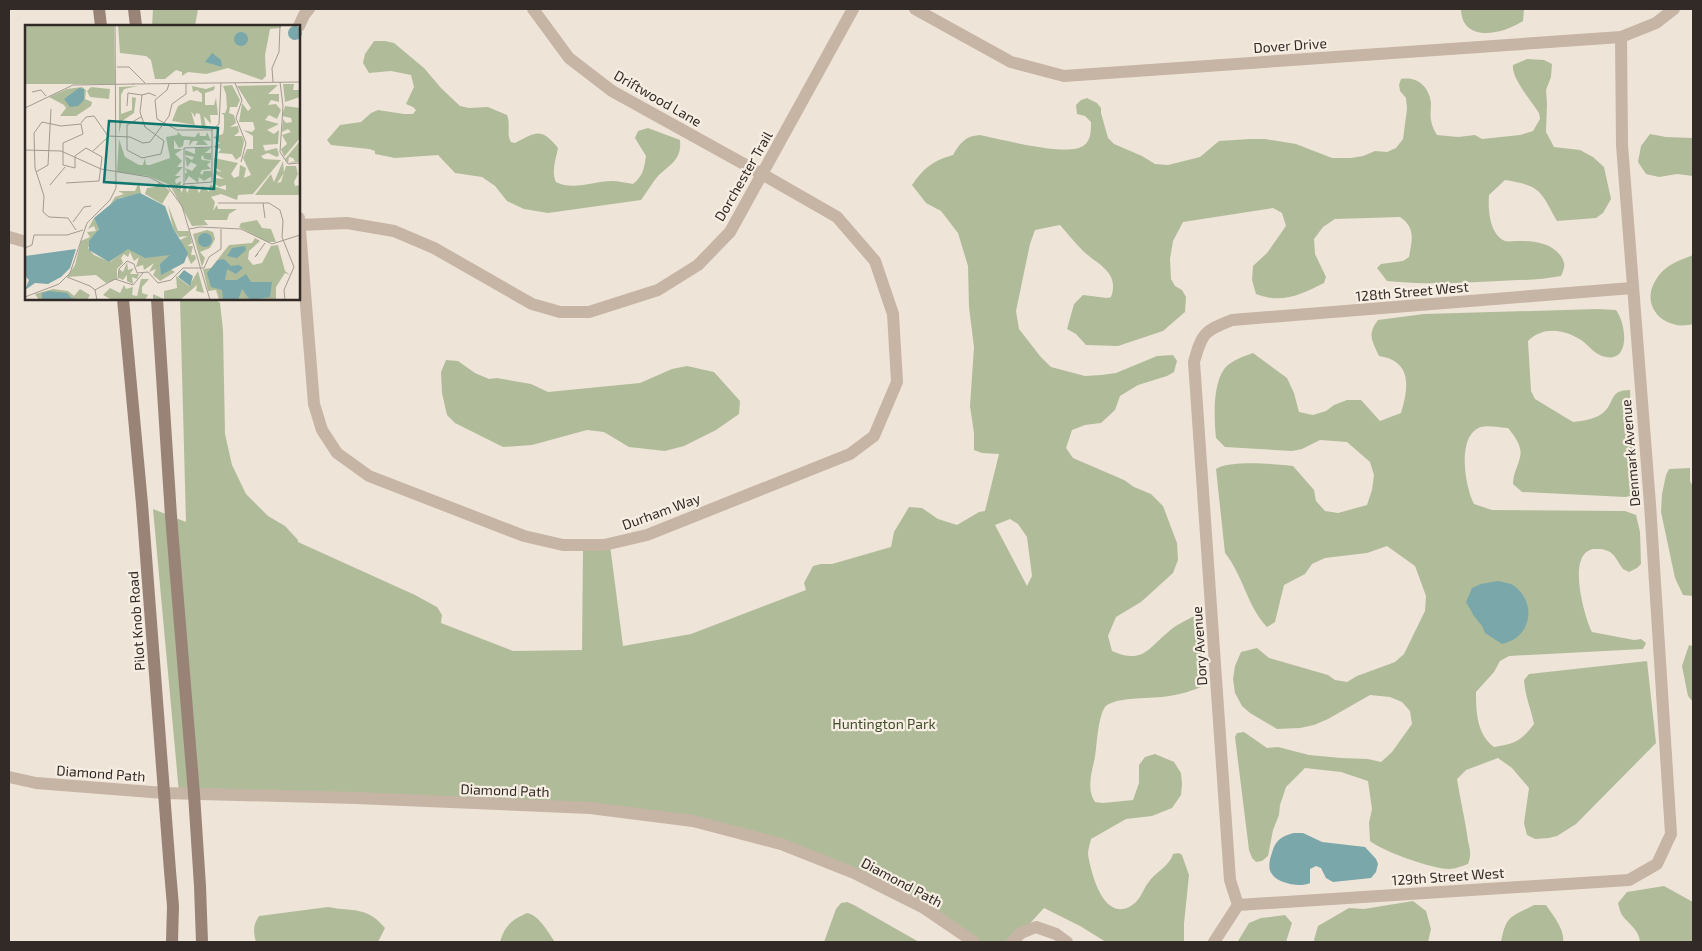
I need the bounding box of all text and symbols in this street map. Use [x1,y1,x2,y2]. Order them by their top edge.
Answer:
inset map [25,25,300,300]
street label: Dover Drive [1253,34,1327,56]
street label: Driftwood Lane [611,66,705,130]
street label: Dorchester Trail [710,127,776,224]
street label: 128th Street West [1355,278,1469,304]
street label: Denmark Avenue [1617,399,1643,507]
street label: Durham Way [620,489,703,533]
street label: Pilot Knob Road [124,571,148,671]
street label: Dory Avenue [1188,606,1210,686]
park label: Huntington Park [832,715,936,732]
street label: Diamond Path [56,761,146,785]
street label: Diamond Path [460,780,550,800]
street label: Diamond Path [859,854,945,910]
street label: 129th Street West [1391,864,1505,888]

